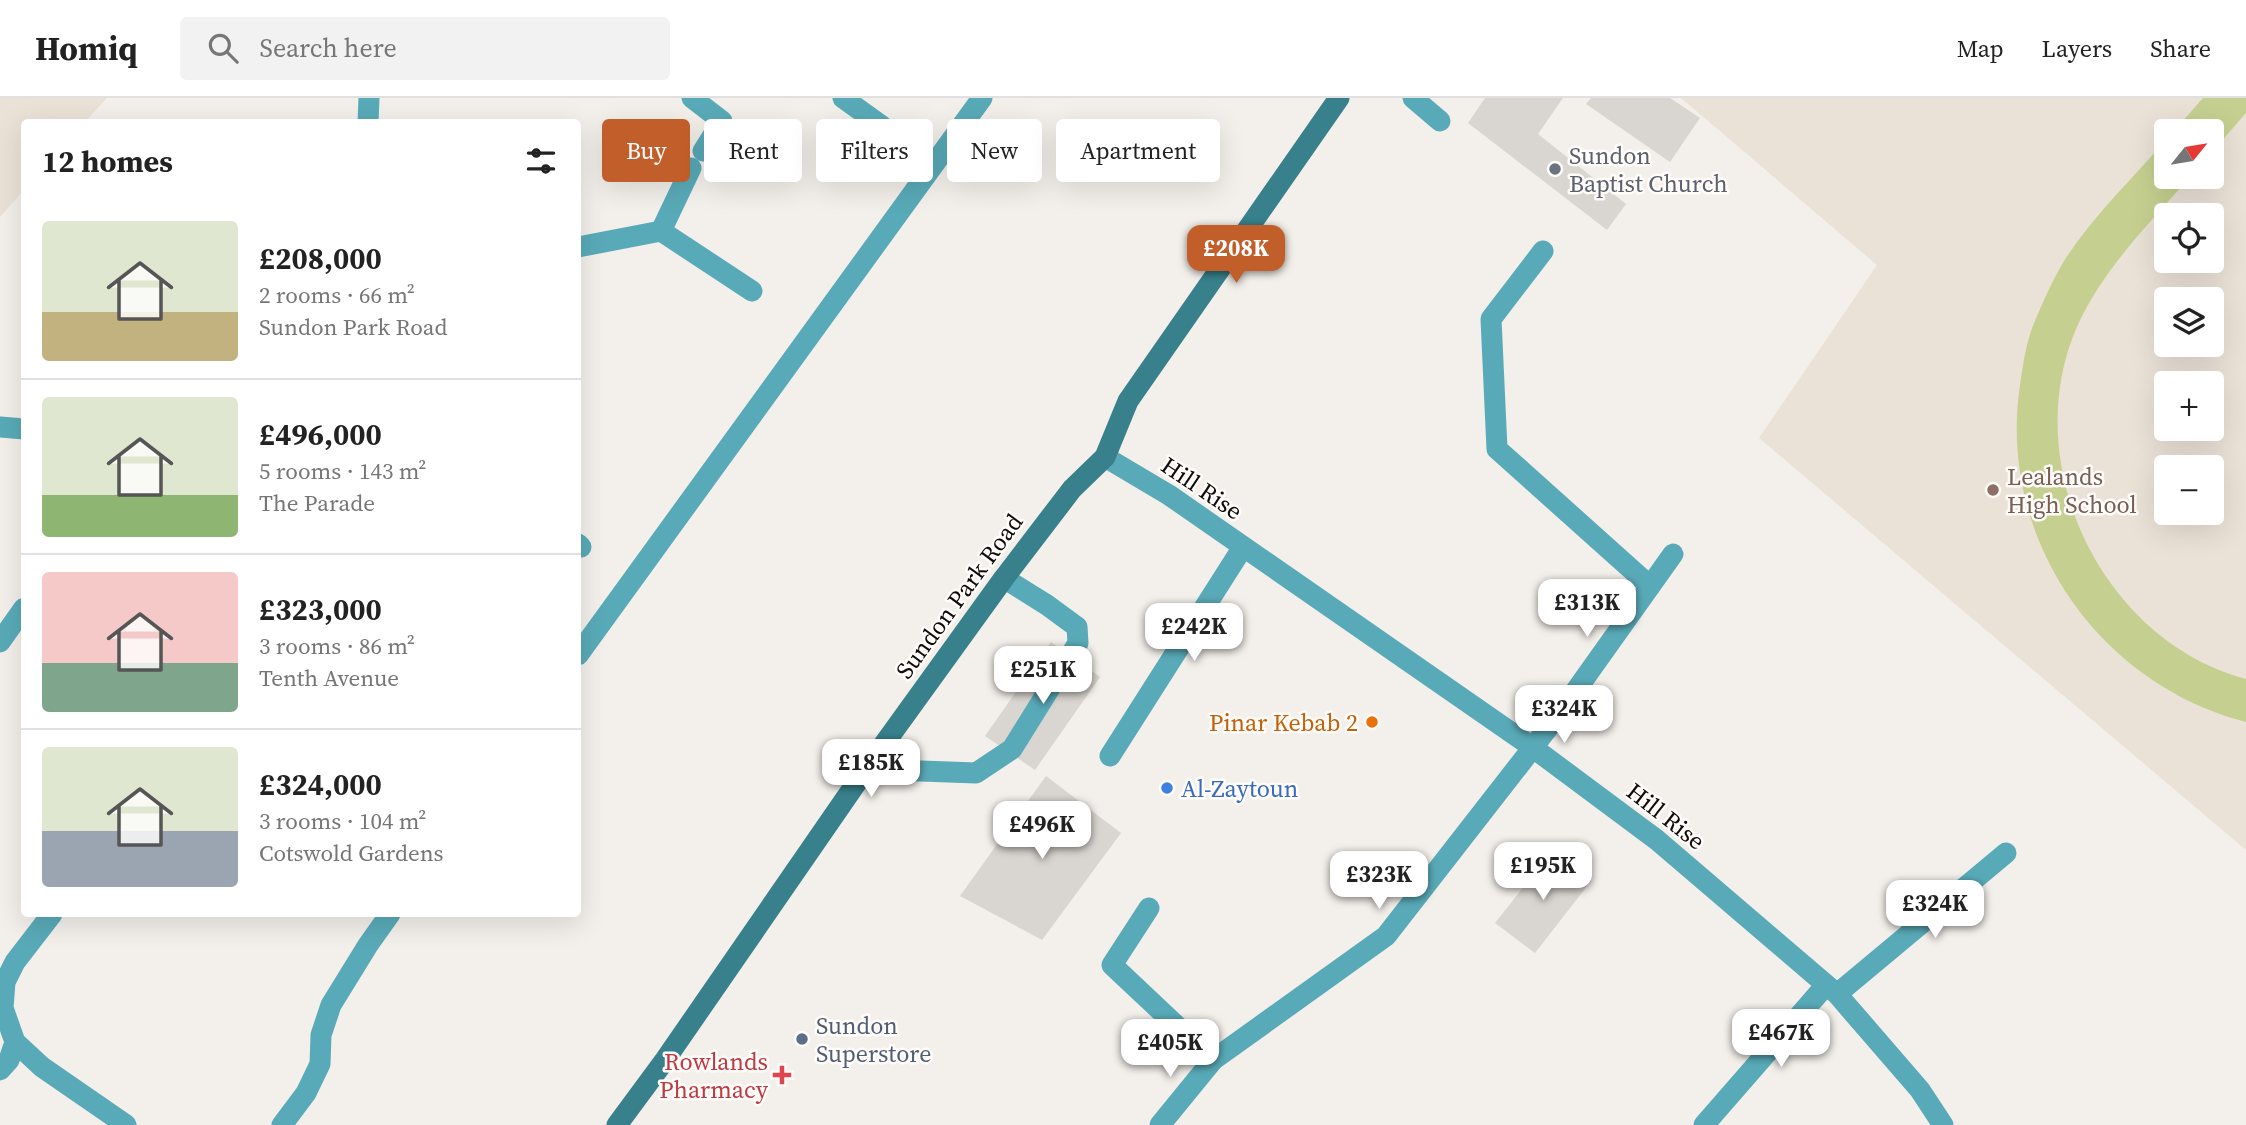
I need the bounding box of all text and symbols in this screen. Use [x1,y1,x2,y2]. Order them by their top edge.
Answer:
search box [180,17,670,80]
text: Homiq [35,26,138,71]
icon: search [204,29,242,67]
text: Search here [260,30,397,66]
text: Map [1957,32,2004,65]
text: Layers [2042,32,2112,65]
text: Share [2150,32,2211,65]
chip: Buy [602,119,690,182]
chip: Rent [704,119,802,182]
chip: Filters [816,119,933,182]
chip: New [947,119,1042,182]
chip: Apartment [1056,119,1220,182]
north arrow [2154,119,2224,189]
map controls [2154,119,2224,525]
place label: Sundon Baptist Church [1569,139,1728,200]
text: 12 homes [42,141,173,182]
icon: filters [522,142,560,180]
marker: Sundon Baptist Church [1547,161,1563,177]
button: locate [2154,203,2224,273]
pin: £208K [1187,226,1285,285]
text: £208K [1203,232,1269,264]
text: £208,000 [259,238,382,279]
icon: home [98,249,182,333]
text: 2 rooms · 66 m² [259,279,415,311]
button: layers [2154,287,2224,357]
text: Sundon Park Road [259,311,448,343]
button: + [2154,371,2224,441]
text: £496,000 [259,414,382,455]
icon: home [98,425,182,509]
street label: Hill Rise [1155,449,1249,527]
text: 5 rooms · 143 m² [259,455,426,487]
button: − [2154,455,2224,525]
place label: Lealands High School [2007,460,2137,521]
marker: Lealands High School [1985,482,2001,498]
text: The Parade [259,487,375,519]
street label: Sundon Park Road [888,506,1030,685]
pin: £313K [1538,580,1636,639]
text: £313K [1554,586,1620,618]
text: £323,000 [259,589,382,630]
icon: home [98,600,182,684]
pin: £242K [1145,603,1243,663]
text: £242K [1161,610,1227,642]
text: 3 rooms · 86 m² [259,630,415,662]
pin: £251K [994,646,1092,706]
text: £251K [1010,653,1076,685]
text: Tenth Avenue [259,662,399,694]
pin: £324K [1515,686,1613,745]
text: £324K [1531,692,1597,724]
place label: Pinar Kebab 2 [1209,706,1358,739]
marker: Pinar Kebab 2 [1364,714,1380,730]
pin: £185K [822,740,920,799]
text: £185K [838,746,904,778]
text: £324,000 [259,764,382,805]
place label: Al-Zaytoun [1181,772,1298,805]
icon: home [98,775,182,859]
street label: Hill Rise [1620,775,1712,857]
marker: Al-Zaytoun [1159,780,1175,796]
pin: £496K [993,802,1091,861]
text: 3 rooms · 104 m² [259,805,426,837]
text: £496K [1009,808,1075,840]
text: Cotswold Gardens [259,837,444,869]
pin: £195K [1494,842,1592,902]
text: £195K [1510,849,1576,881]
pin: £323K [1330,852,1428,911]
text: £323K [1346,858,1412,890]
pin: £324K [1886,880,1984,940]
text: £324K [1902,887,1968,919]
place label: Sundon Superstore [816,1009,932,1070]
pin: £467K [1732,1010,1830,1069]
text: £467K [1748,1016,1814,1048]
pin: £405K [1121,1020,1219,1079]
text: £405K [1137,1026,1203,1058]
marker: Sundon Superstore [794,1031,810,1047]
place label: Rowlands Pharmacy [659,1045,769,1106]
marker: Rowlands Pharmacy [774,1067,790,1083]

